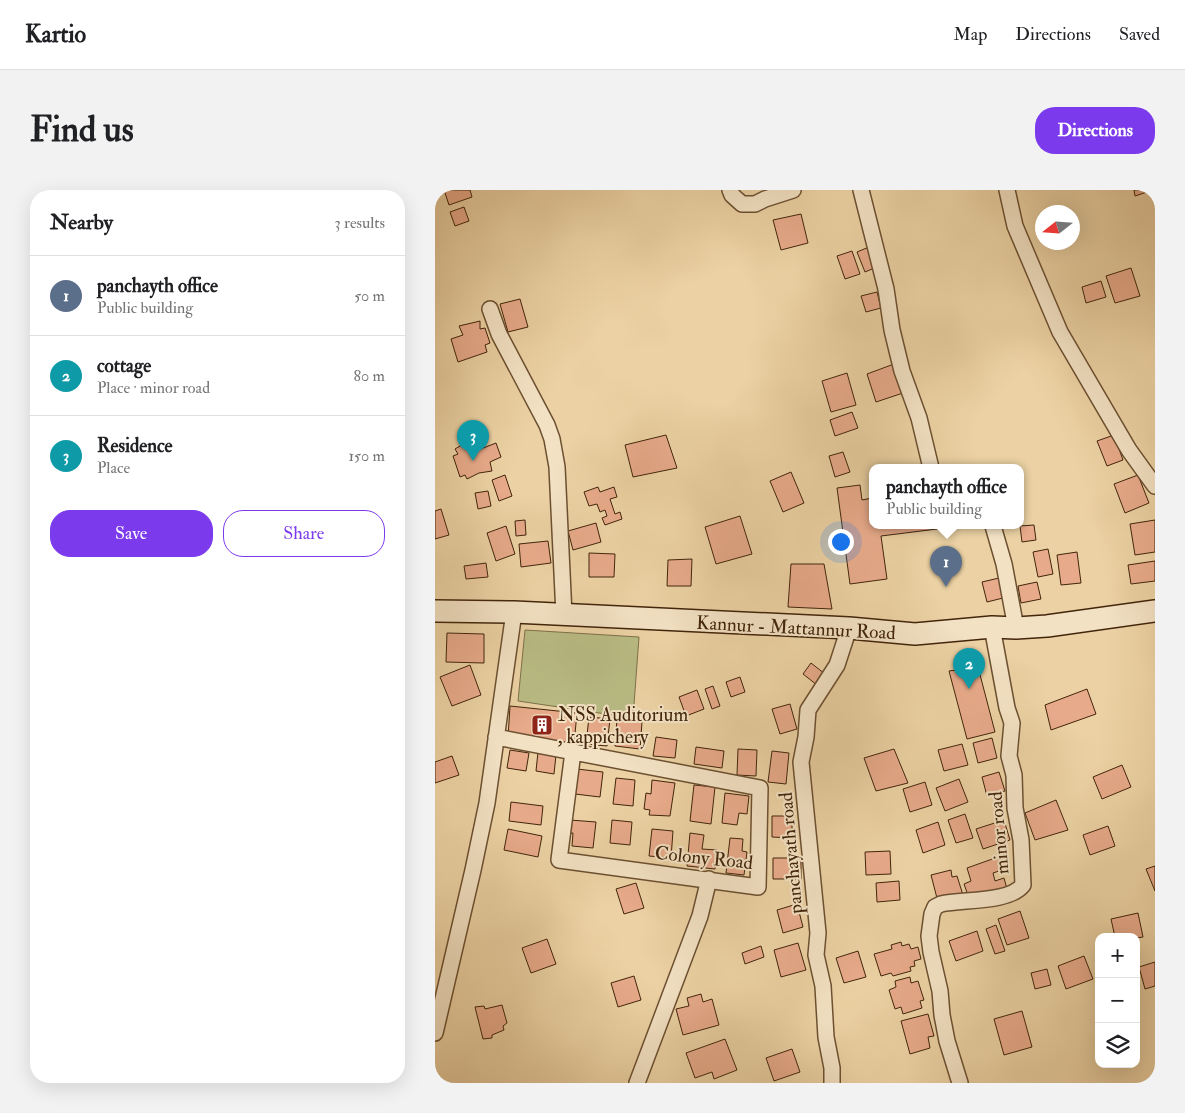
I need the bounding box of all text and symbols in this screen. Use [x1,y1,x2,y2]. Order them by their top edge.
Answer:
text: Kartio [25,19,86,50]
text: Map [954,23,987,46]
text: Directions [1015,23,1091,46]
text: Saved [1119,23,1160,46]
button: Directions [1035,107,1155,154]
text: Find us [30,108,134,152]
north arrow [1035,205,1080,250]
text: Nearby [50,209,113,236]
text: 3 results [334,213,385,233]
text: panchayth office [97,274,218,298]
text: 1 [63,286,69,306]
text: 50 m [354,286,385,306]
text: Public building [97,298,193,318]
text: cottage [97,354,151,378]
text: 2 [62,366,70,386]
text: 80 m [354,366,385,386]
text: Place · minor road [97,378,210,398]
pin: 3 [457,420,489,461]
text: Residence [97,434,173,458]
text: 3 [63,446,69,466]
text: 150 m [348,446,385,466]
text: Place [97,458,130,478]
popup [869,464,1024,529]
text: panchayth office [886,475,1007,499]
text: Public building [886,499,982,519]
button: Save [50,510,213,557]
button: Share [223,510,385,557]
your location [828,529,854,555]
pin: 1 [930,546,962,587]
street label: Kannur - Mattannur Road [696,611,897,645]
pin: 2 [953,648,985,689]
place label: NSS Auditorium , kappichery [557,703,688,750]
building icon: NSS Auditorium , kappichery [530,713,554,737]
street label: panchayath road [774,790,809,916]
street label: minor road [983,790,1015,875]
street label: Colony Road [654,841,755,875]
map controls [1095,933,1140,1068]
button: + [1095,933,1140,978]
button: − [1095,978,1140,1023]
button: layers [1095,1023,1140,1068]

